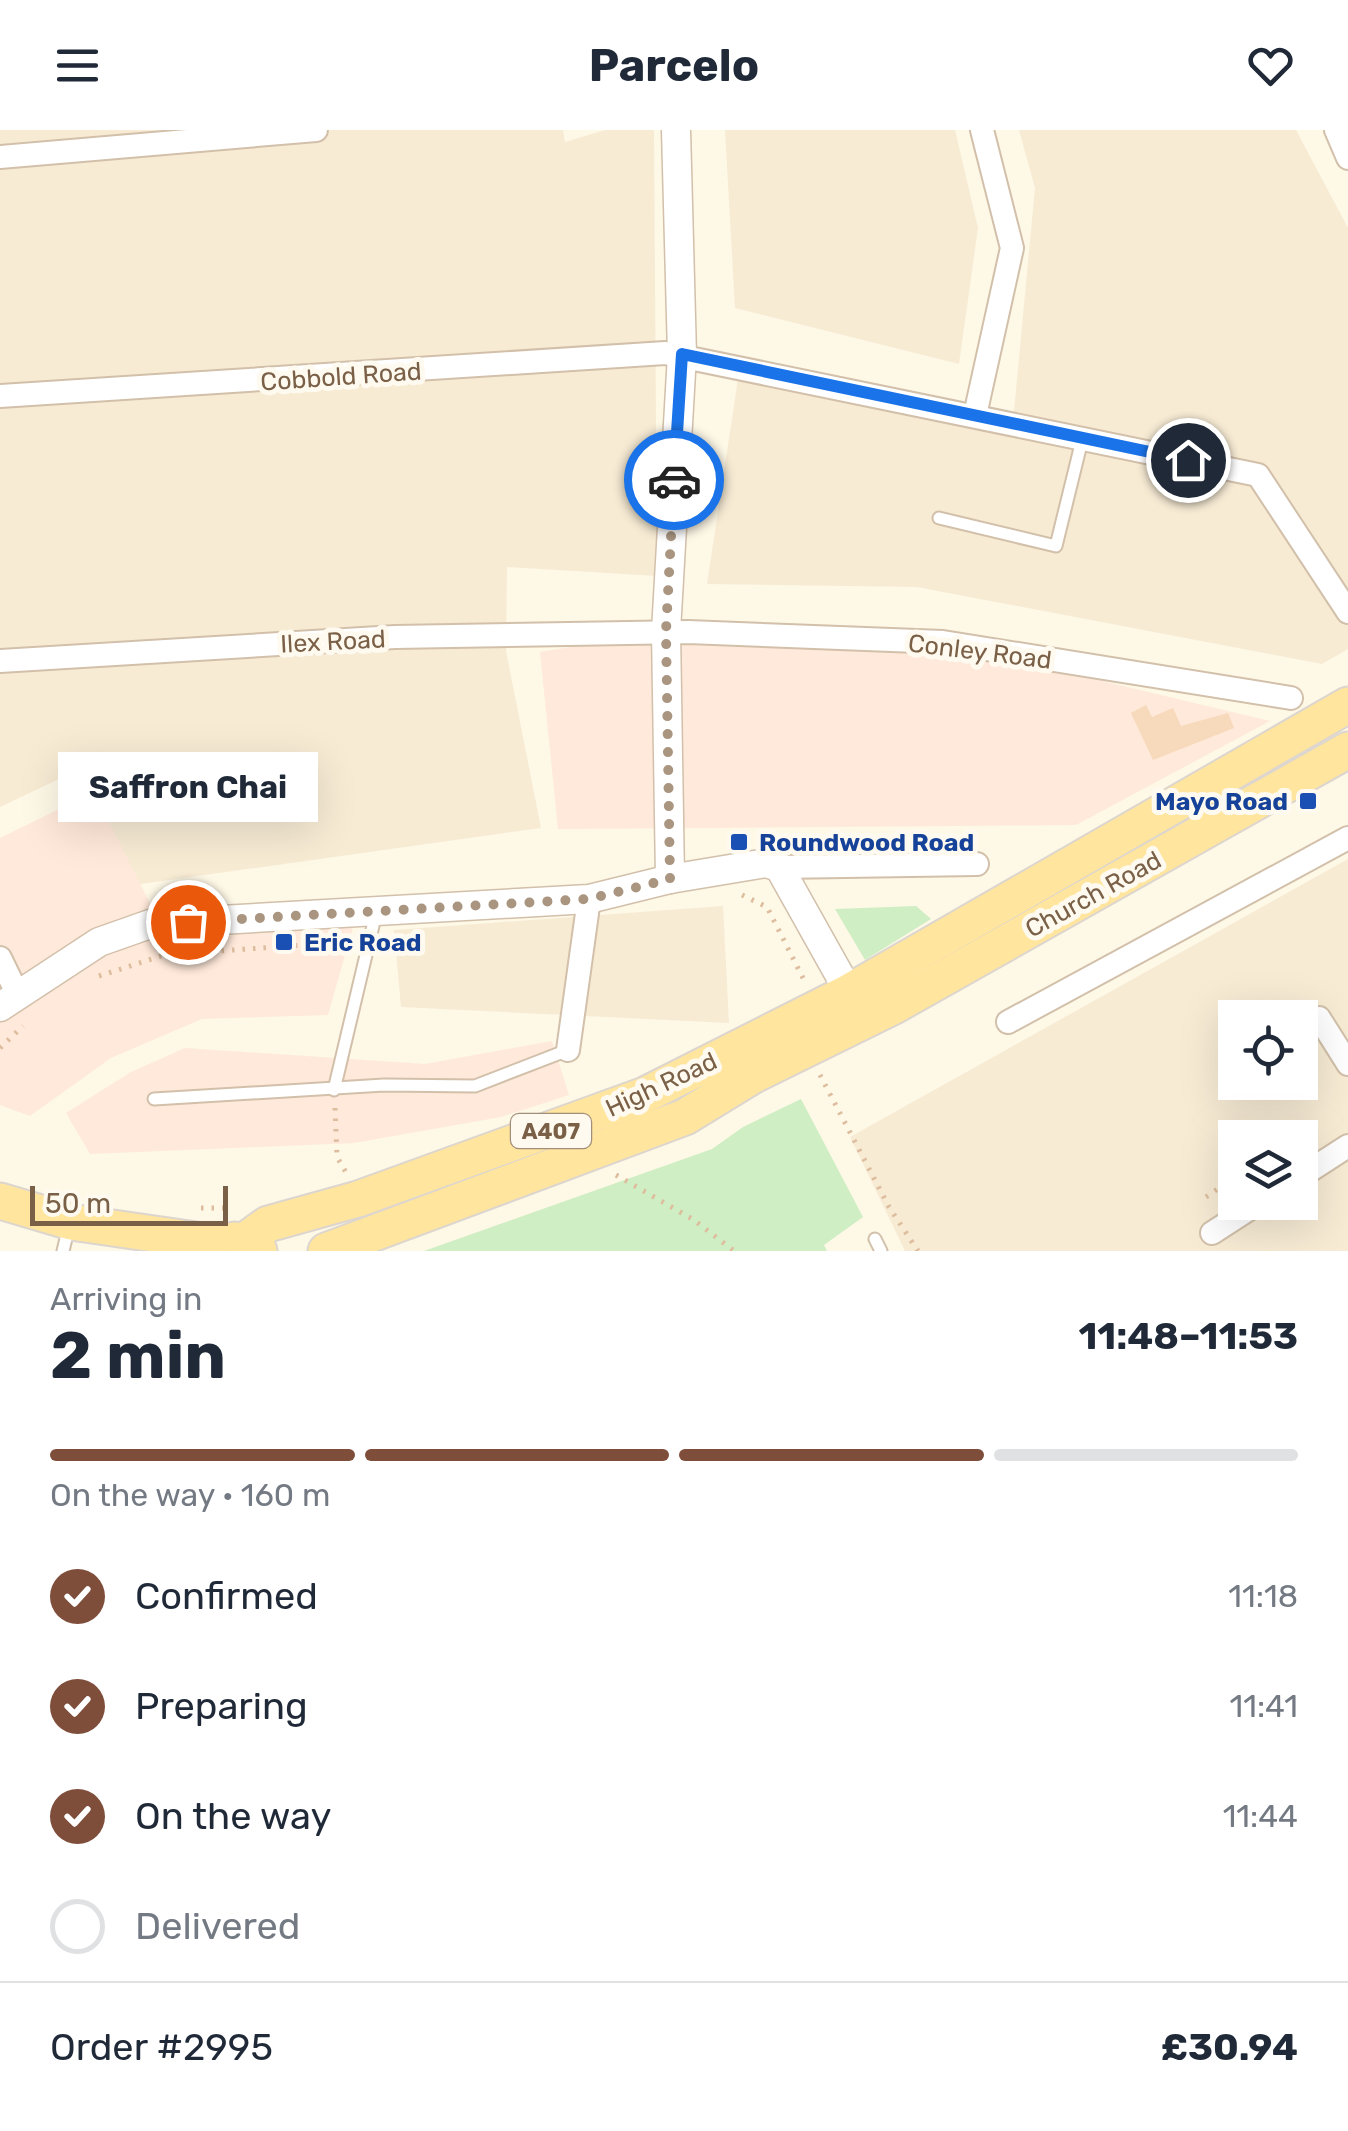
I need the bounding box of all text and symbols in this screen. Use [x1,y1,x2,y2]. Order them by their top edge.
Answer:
icon: menu [50,38,105,93]
icon: heart [1243,38,1298,93]
text: Parcelo [589,39,759,92]
street label: Cobbold Road [260,356,423,397]
pin [1146,418,1231,503]
courier [624,430,724,530]
icon: home [1161,433,1216,488]
icon: car [647,453,702,508]
street label: Ilex Road [280,624,386,659]
street label: Conley Road [907,628,1053,675]
callout: Saffron Chai [58,752,318,822]
text: Saffron Chai [89,768,287,806]
place label: Mayo Road [1155,787,1288,816]
marker: Mayo Road [1297,790,1319,812]
place label: Roundwood Road [759,828,974,857]
marker: Roundwood Road [728,831,750,853]
street label: Church Road [1020,845,1166,944]
pin [146,880,231,965]
icon: bag [161,895,216,950]
place label: Eric Road [304,928,421,957]
marker: Eric Road [273,931,295,953]
map controls [1218,1000,1318,1220]
button: locate [1218,1000,1318,1100]
street label: High Road [601,1046,721,1123]
road number: A407 [511,1114,591,1148]
button: layers [1218,1120,1318,1220]
scale bar [30,1181,228,1226]
text: 50 m [45,1187,111,1220]
text: Arriving in [50,1280,202,1318]
text: 11:48–11:53 [1078,1313,1298,1359]
text: 2 min [50,1317,226,1394]
text: On the way · 160 m [50,1476,330,1514]
icon: check [50,1569,105,1624]
text: Confirmed [135,1573,318,1619]
text: 11:18 [1228,1577,1298,1615]
icon: check [50,1679,105,1734]
text: Preparing [135,1683,308,1729]
text: 11:41 [1229,1687,1298,1725]
icon: check [50,1789,105,1844]
text: On the way [135,1793,331,1839]
text: 11:44 [1223,1797,1298,1835]
text: Delivered [135,1903,300,1949]
text: Order #2995 [50,2024,273,2070]
text: £30.94 [1161,2024,1298,2070]

